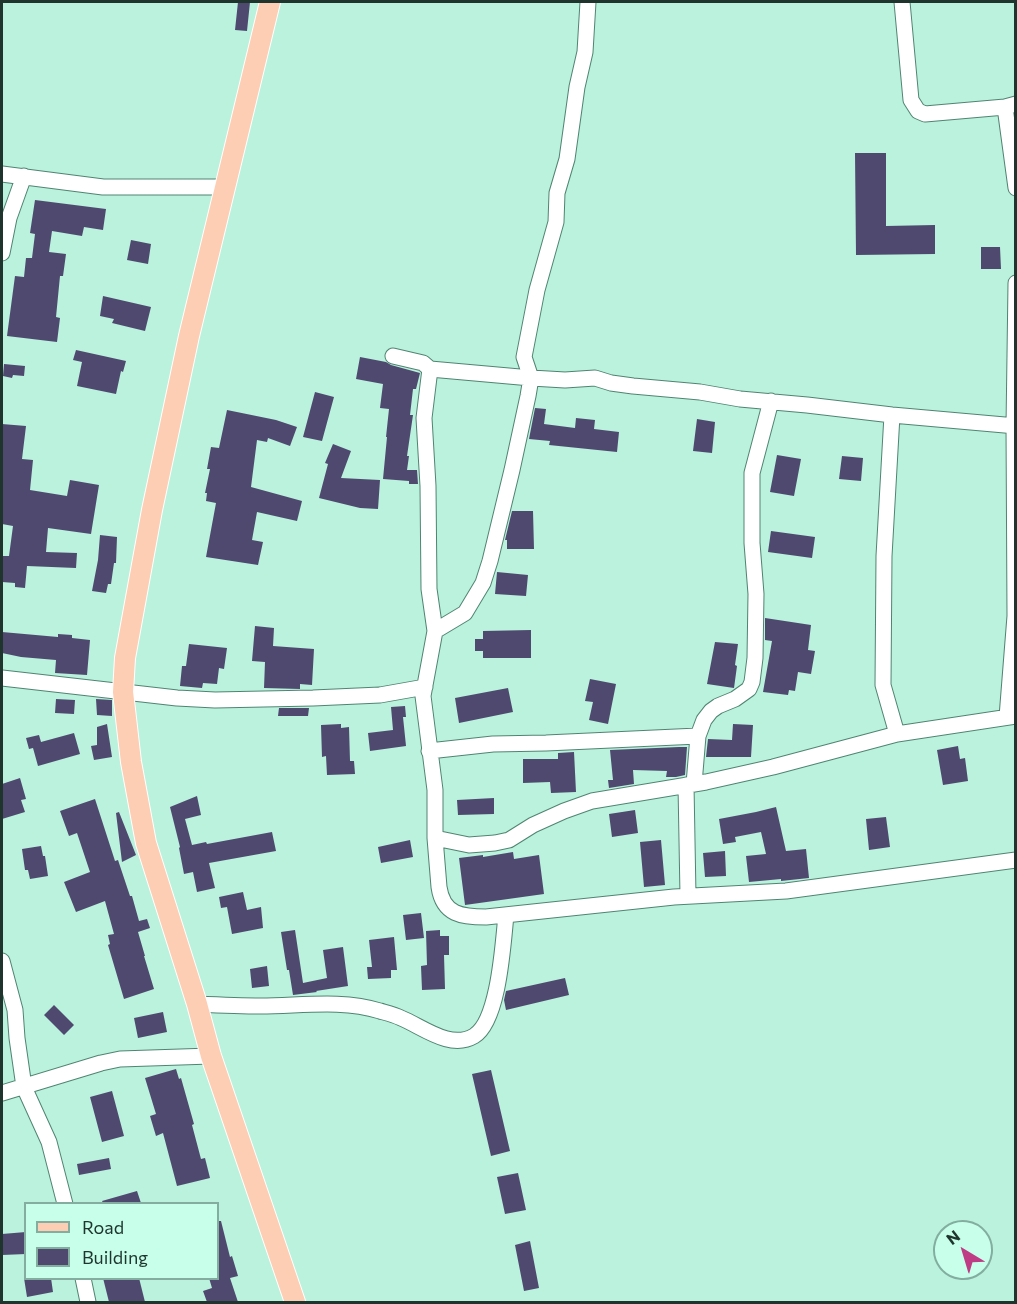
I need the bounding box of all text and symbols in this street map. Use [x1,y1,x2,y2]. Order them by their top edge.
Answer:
legend [24,1202,219,1280]
text: Road [82,1216,124,1238]
north arrow [933,1220,993,1280]
text: N [942,1226,963,1248]
text: Building [82,1246,148,1268]

